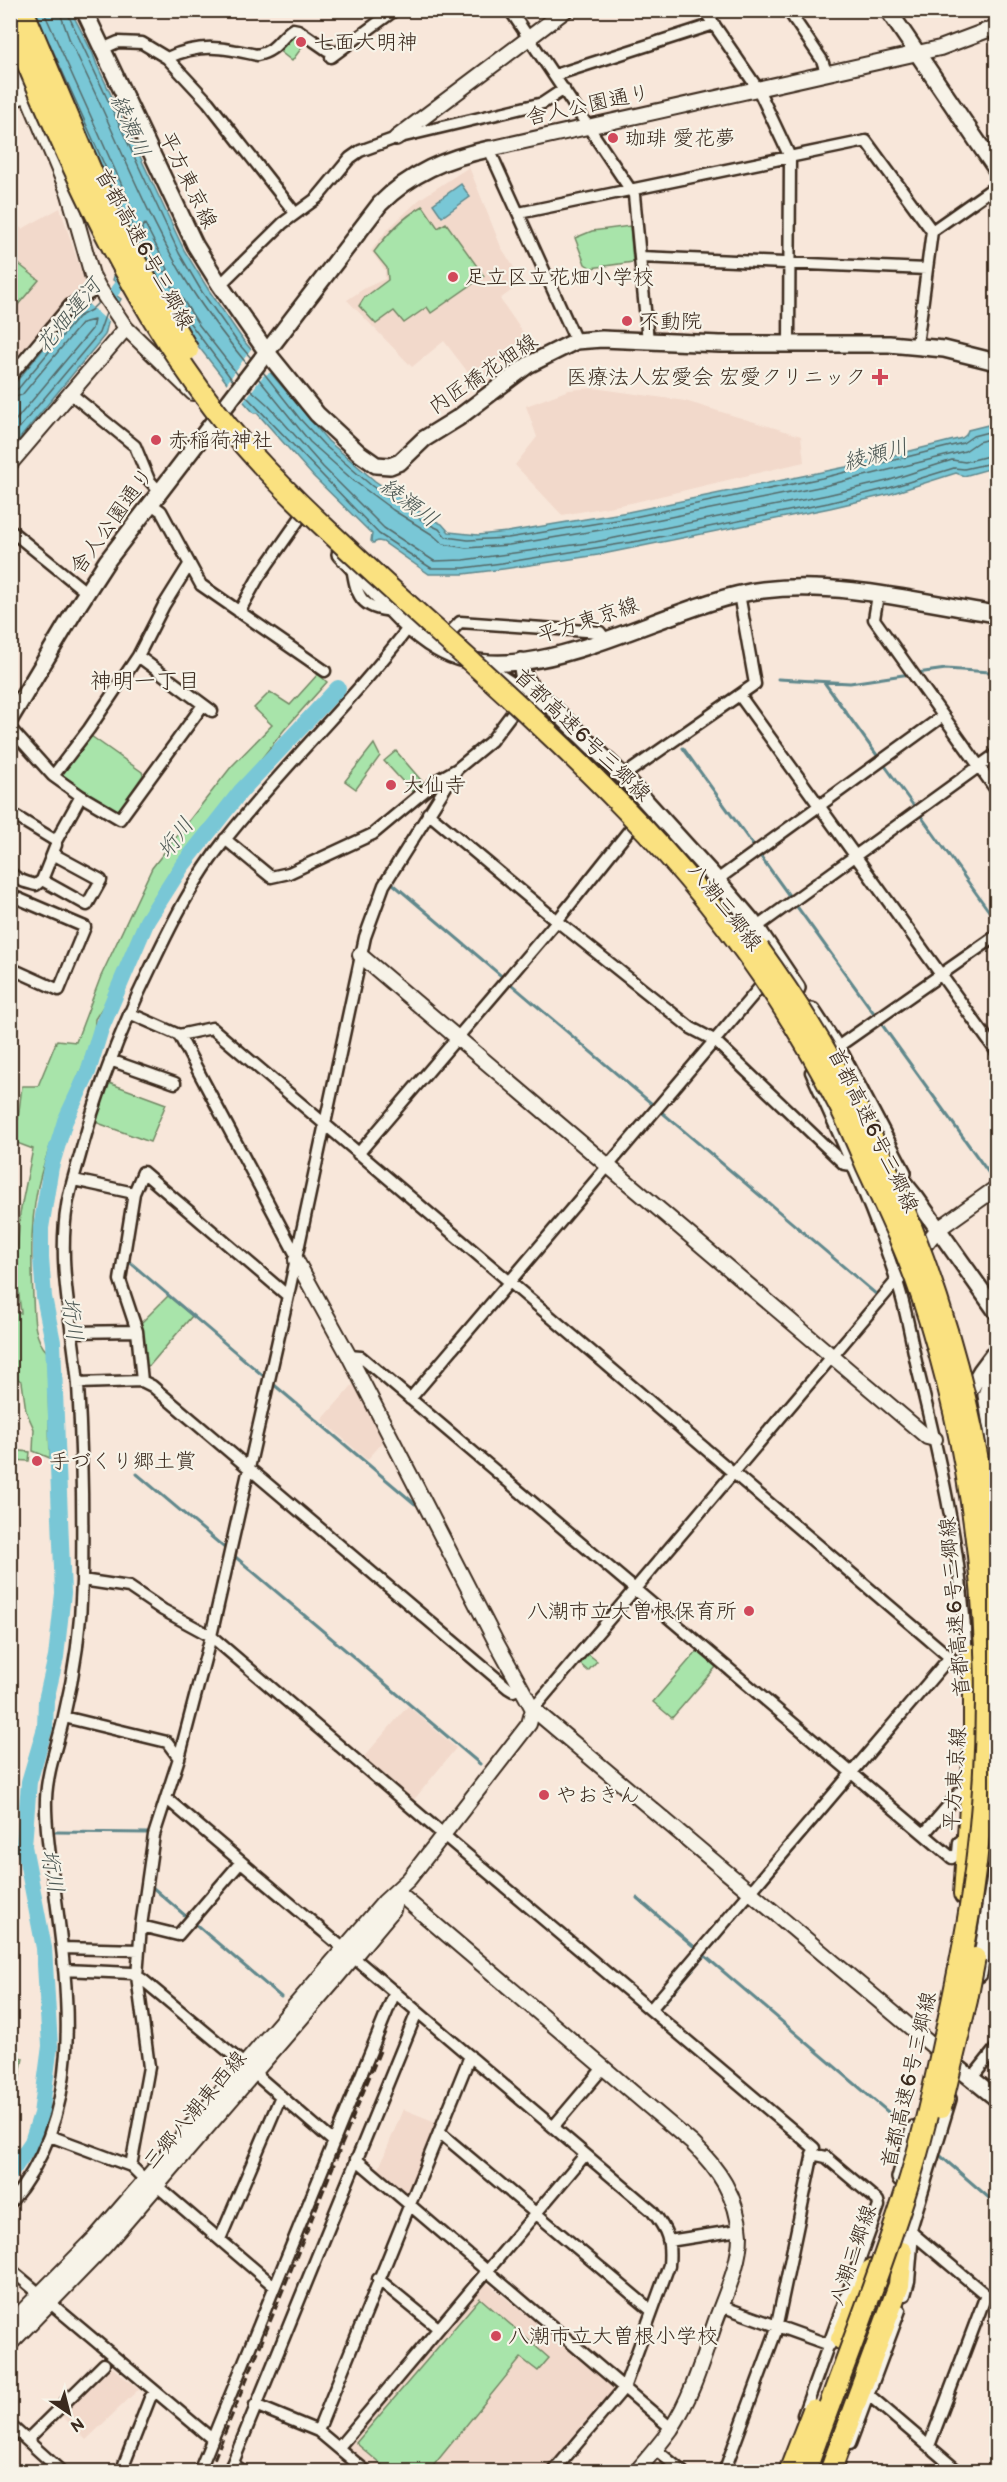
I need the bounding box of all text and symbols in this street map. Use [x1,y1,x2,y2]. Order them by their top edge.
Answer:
place label: 七面大明神 [313,30,418,55]
marker: 七面大明神 [294,35,308,49]
street label: 舎人公園通り [524,80,652,130]
water label: 綾瀬川 [104,90,156,162]
place label: 珈琲 愛花夢 [625,126,736,151]
street label: 平方東京線 [154,127,222,233]
marker: 珈琲 愛花夢 [606,131,620,145]
street label: 首都高速6号三郷線 [89,164,199,334]
place label: 足立区立花畑小学校 [465,265,654,290]
marker: 足立区立花畑小学校 [446,270,460,284]
water label: 花畑運河 [30,271,110,358]
place label: 不動院 [639,309,702,334]
marker: 不動院 [620,314,634,328]
street label: 内匠橋花畑線 [424,328,542,420]
place label: 医療法人宏愛会 宏愛クリニック [566,365,866,390]
marker: 医療法人宏愛会 宏愛クリニック [871,368,889,386]
place label: 赤稲荷神社 [168,428,273,453]
marker: 赤稲荷神社 [149,433,163,447]
water label: 綾瀬川 [841,433,911,477]
street label: 舎人公園通り [65,463,159,579]
water label: 綾瀬川 [375,472,443,534]
street label: 平方東京線 [534,592,642,648]
street label: 首都高速6号三郷線 [508,663,656,807]
district label: 神明一丁目 [90,668,200,695]
place label: 大仙寺 [403,773,466,798]
marker: 大仙寺 [384,778,398,792]
water label: 垳川 [152,812,200,864]
street label: 八潮三郷線 [683,858,767,956]
street label: 首都高速6号三郷線 [822,1043,924,1217]
water label: 垳川 [56,1296,88,1342]
place label: 手づくり郷土賞 [49,1449,196,1474]
marker: 手づくり郷土賞 [30,1454,44,1468]
street label: 首都高速6号三郷線 [935,1516,975,1698]
place label: 八潮市立大曽根保育所 [527,1599,737,1624]
marker: 八潮市立大曽根保育所 [742,1604,756,1618]
street label: 平方東京線 [939,1726,971,1832]
place label: やおきん [556,1783,640,1808]
marker: やおきん [537,1788,551,1802]
water label: 垳川 [35,1847,69,1895]
street label: 首都高速6号三郷線 [876,1989,942,2171]
street label: 三郷八潮東西線 [138,2046,252,2174]
street label: 八潮三郷線 [824,2201,882,2309]
place label: 八潮市立大曽根小学校 [508,2324,718,2349]
marker: 八潮市立大曽根小学校 [489,2329,503,2343]
north arrow [39,2383,99,2443]
text: N [66,2413,87,2435]

